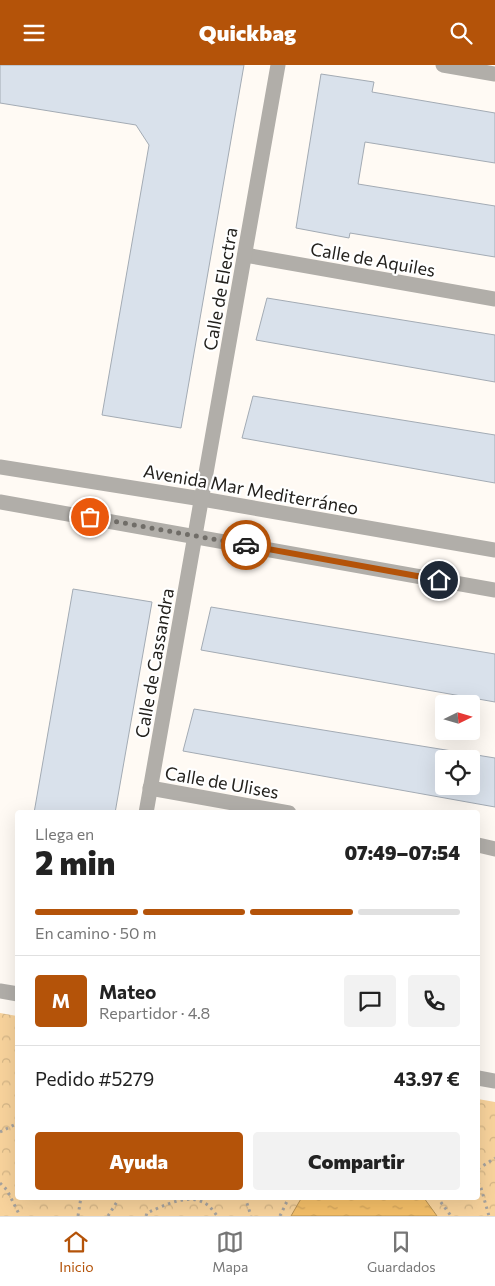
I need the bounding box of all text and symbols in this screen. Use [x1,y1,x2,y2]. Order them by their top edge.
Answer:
icon: menu [20,19,48,47]
text: Quickbag [199,19,296,46]
icon: search [447,19,475,47]
street label: Calle de Electra [198,226,242,352]
street label: Calle de Aquiles [309,237,437,281]
street label: Avenida Mar Mediterráneo [142,459,360,519]
pin [69,496,111,538]
icon: bag [76,503,104,531]
courier [221,520,271,570]
icon: car [232,531,260,559]
pin [418,559,460,601]
icon: home [425,566,453,594]
street label: Calle de Cassandra [130,586,178,740]
north arrow [435,695,480,740]
map controls [435,695,480,795]
button: locate [435,750,480,795]
street label: Calle de Ulises [163,761,281,803]
text: Llega en [35,824,94,843]
text: 07:49–07:54 [344,841,460,864]
text: 2 min [35,842,115,882]
text: En camino · 50 m [35,923,156,942]
button: chat [344,975,396,1027]
button: phone [408,975,460,1027]
text: Mateo [99,980,156,1003]
text: M [52,989,70,1012]
text: Repartidor · 4.8 [99,1003,210,1022]
text: Pedido #5279 [35,1067,154,1090]
text: 43.97 € [394,1067,460,1090]
button: Ayuda [35,1132,243,1190]
button: Compartir [253,1132,460,1190]
tab: Inicio [59,1228,94,1275]
tab: Mapa [212,1228,248,1275]
tab: Guardados [367,1228,436,1275]

